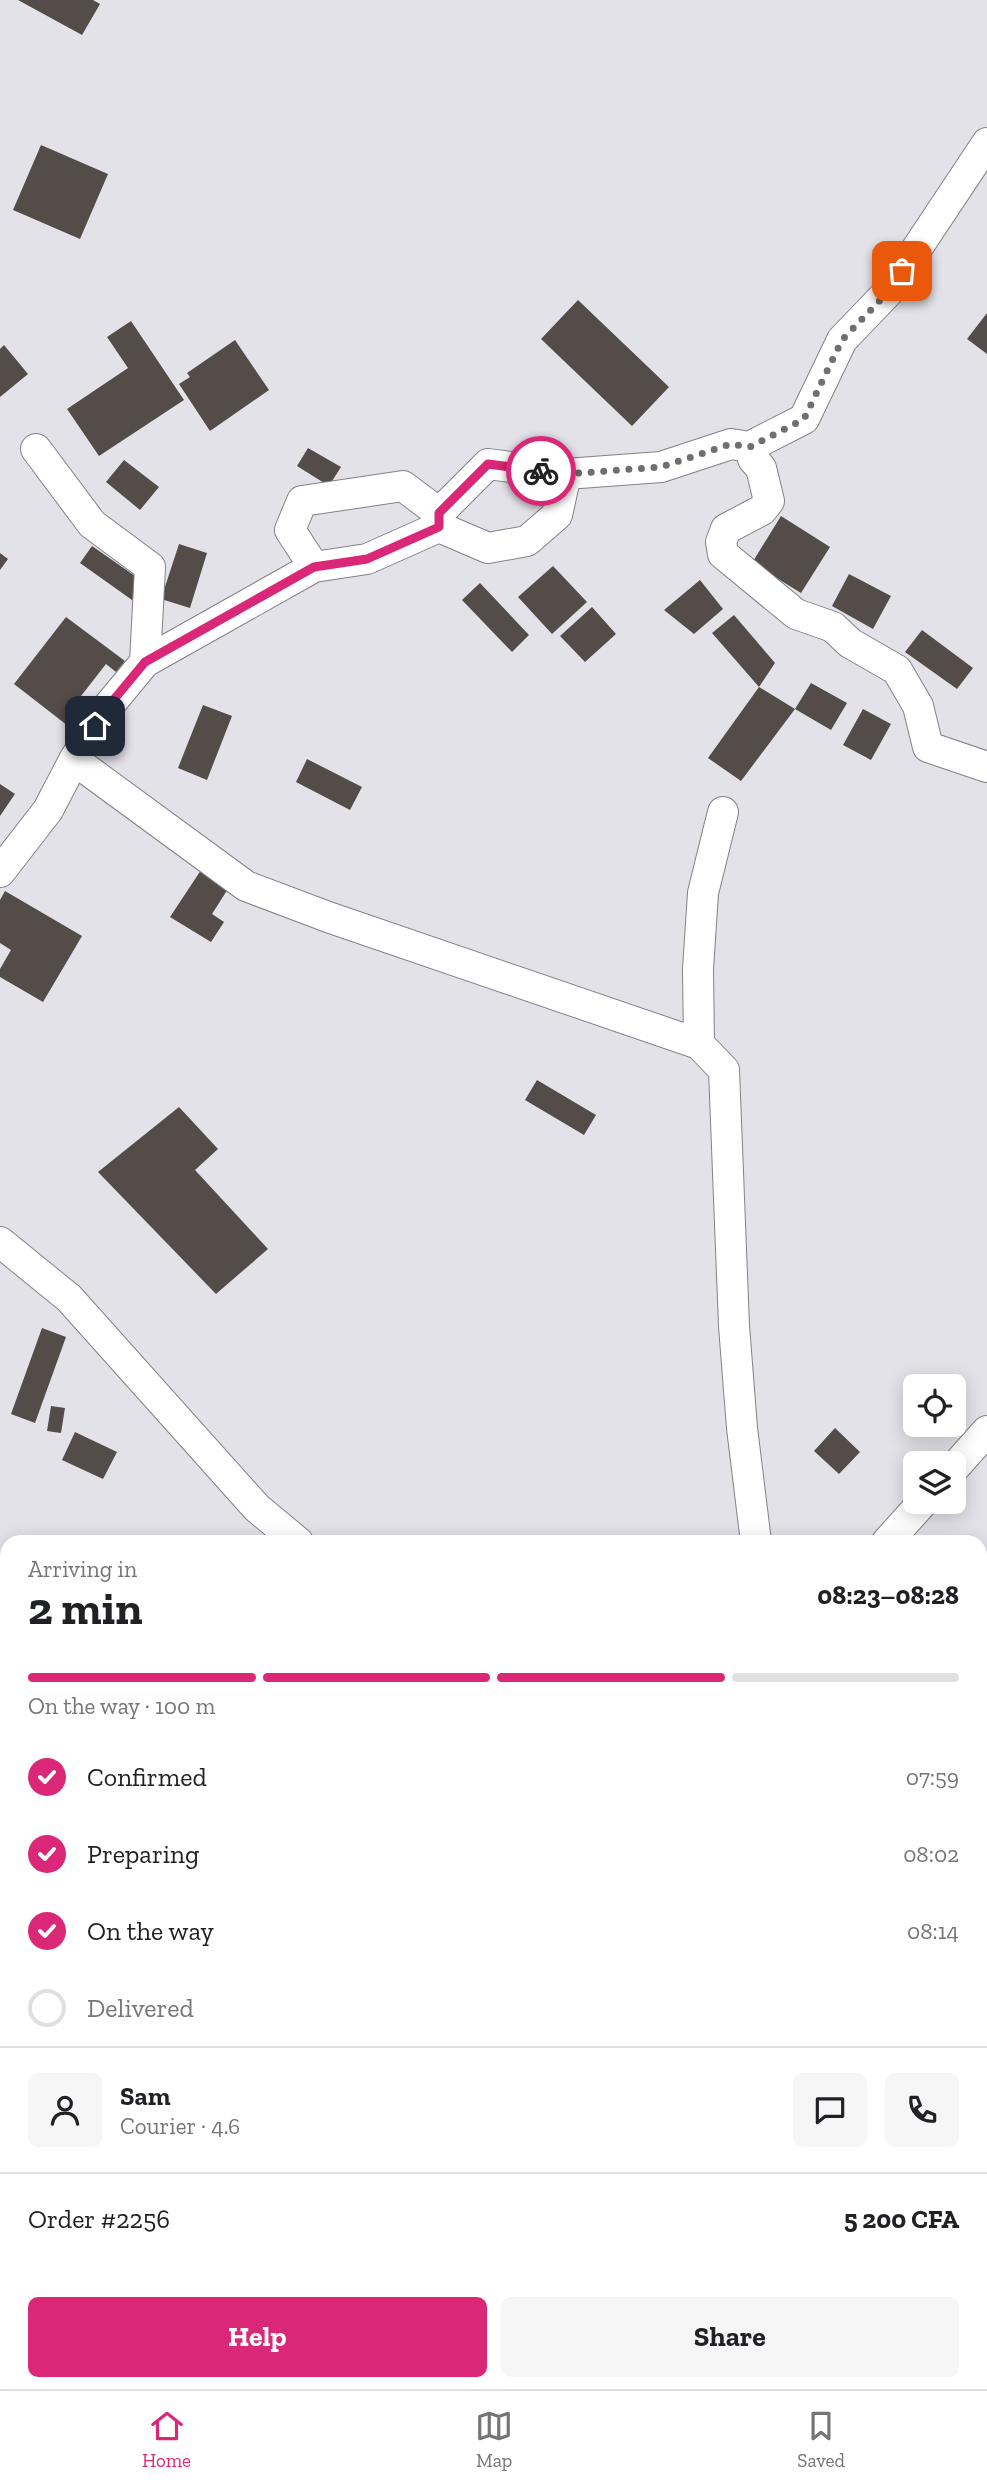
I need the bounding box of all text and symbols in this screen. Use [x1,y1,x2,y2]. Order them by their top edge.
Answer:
pin [872,241,932,301]
icon: bag [883,252,921,290]
courier [506,436,576,506]
icon: bike [522,452,560,490]
pin [65,696,125,756]
icon: home [76,707,114,745]
map controls [903,1374,966,1514]
button: locate [903,1374,966,1437]
button: layers [903,1451,966,1514]
text: Arriving in [28,1555,137,1583]
text: 08:23–08:28 [817,1579,959,1611]
text: 2 min [28,1581,143,1636]
text: On the way · 100 m [28,1692,215,1720]
icon: check [28,1758,66,1796]
text: Confirmed [87,1761,207,1793]
text: 07:59 [906,1763,959,1791]
icon: check [28,1835,66,1873]
text: Preparing [87,1838,199,1870]
text: 08:02 [903,1840,959,1868]
icon: check [28,1912,66,1950]
text: On the way [87,1915,214,1947]
text: 08:14 [907,1917,959,1945]
text: Delivered [87,1992,194,2024]
button: person [28,2073,102,2147]
button: chat [793,2073,867,2147]
button: phone [885,2073,959,2147]
text: Sam [120,2080,170,2112]
text: Courier · 4.6 [120,2112,240,2140]
text: Order #2256 [28,2203,170,2235]
text: 5 200 CFA [844,2203,959,2235]
button: Help [28,2297,487,2377]
button: Share [501,2297,959,2377]
tab: Home [142,2407,191,2472]
tab: Map [475,2407,513,2472]
tab: Saved [797,2407,845,2472]

